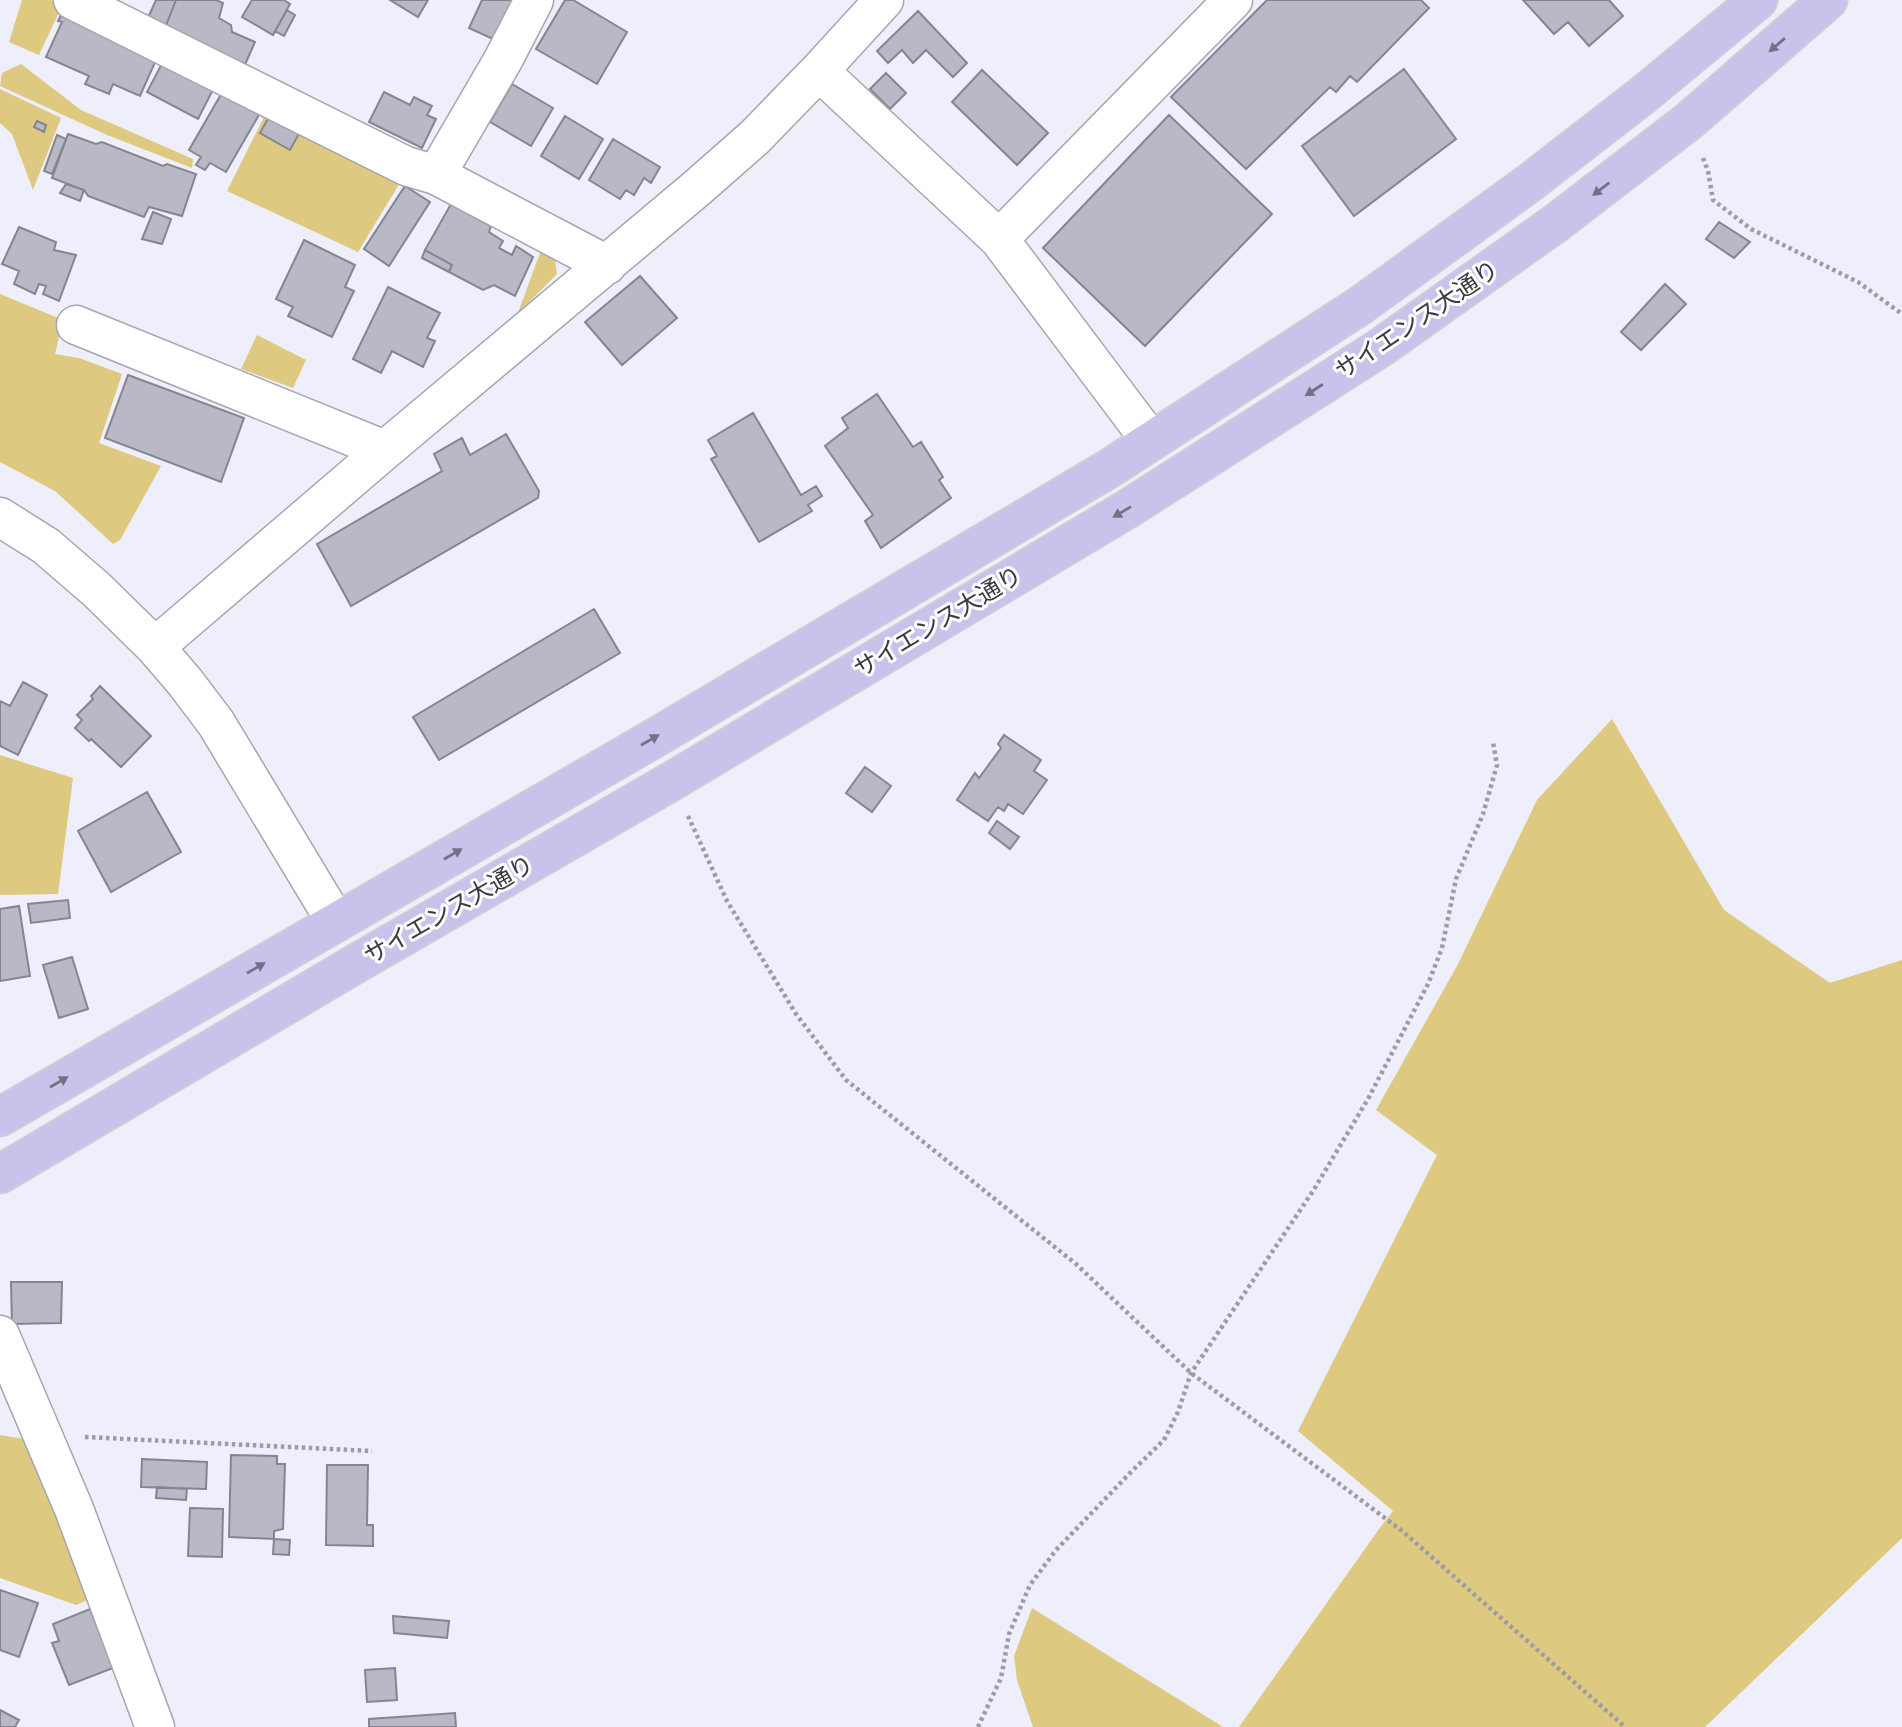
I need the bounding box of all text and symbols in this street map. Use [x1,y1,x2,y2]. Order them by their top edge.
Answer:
one-way arrow [1768,37,1785,52]
one-way arrow [1592,181,1610,196]
street label: サイエンス大通り [1329,254,1504,385]
one-way arrow [1304,383,1324,396]
one-way arrow [1113,505,1132,518]
street label: サイエンス大通り [848,560,1027,683]
one-way arrow [640,734,659,747]
one-way arrow [443,848,462,861]
street label: サイエンス大通り [359,849,539,970]
one-way arrow [246,963,266,975]
one-way arrow [49,1077,69,1089]

